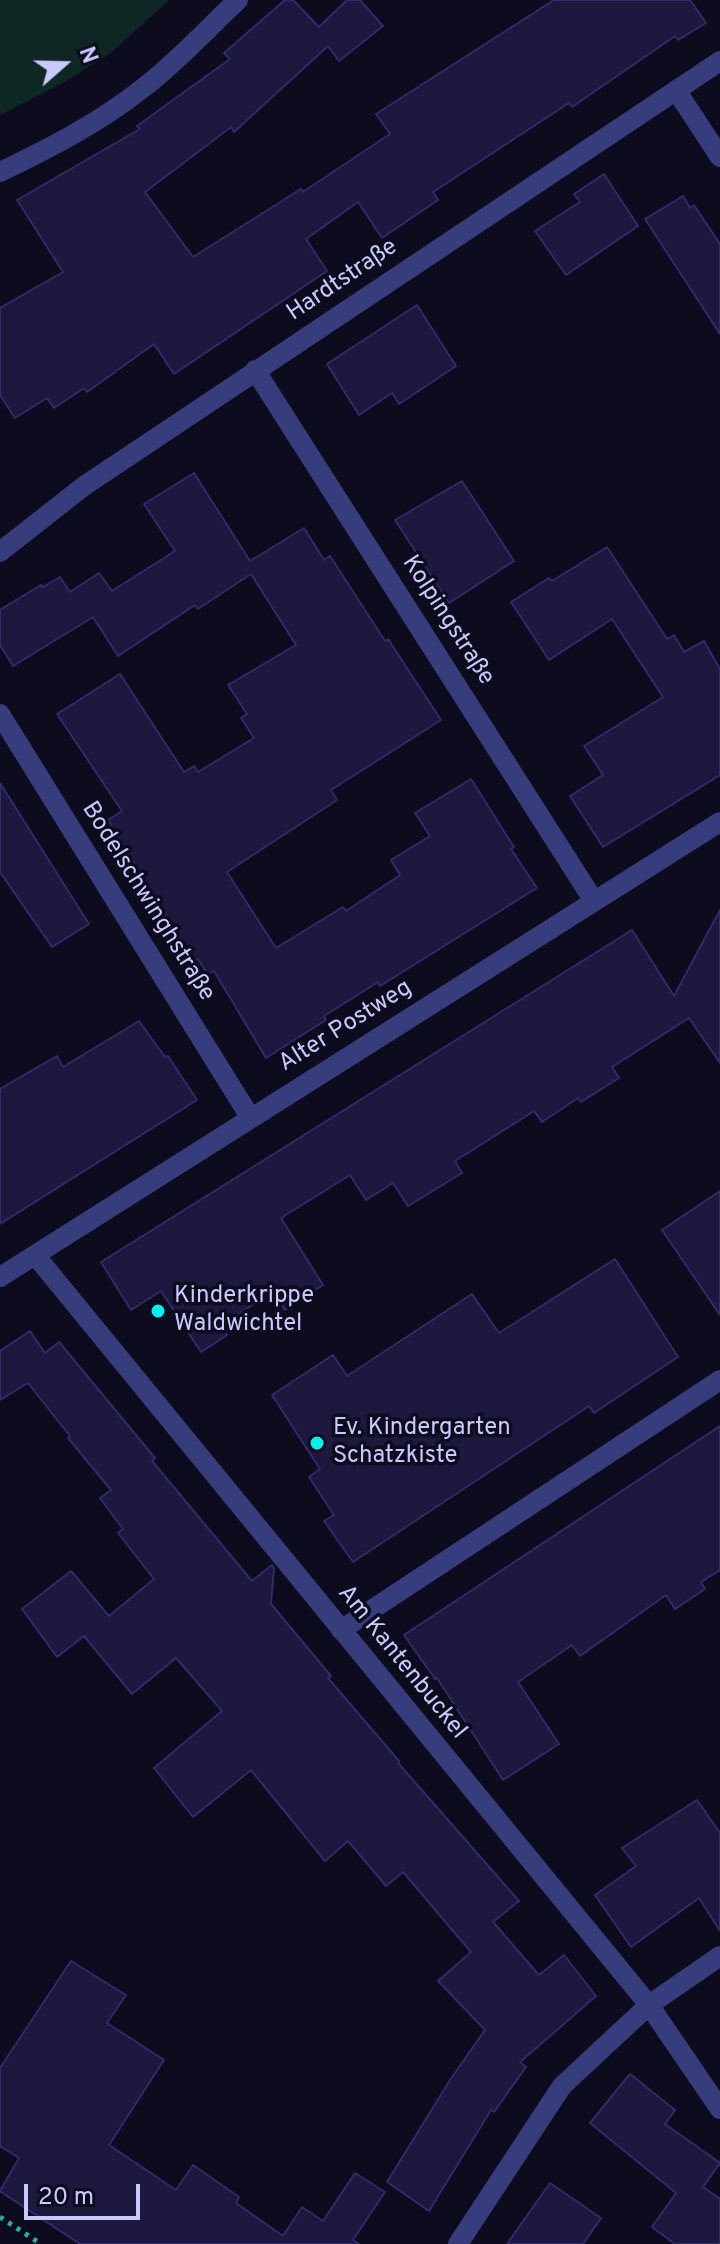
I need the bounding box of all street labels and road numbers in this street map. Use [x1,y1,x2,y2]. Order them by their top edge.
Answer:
street label: Hardtstraße [282,234,404,328]
street label: Kolpingstraße [394,551,500,691]
street label: Bodelschwinghstraße [74,797,220,1007]
street label: Alter Postweg [274,975,418,1079]
street label: Am Kantenbuckel [330,1580,472,1746]

